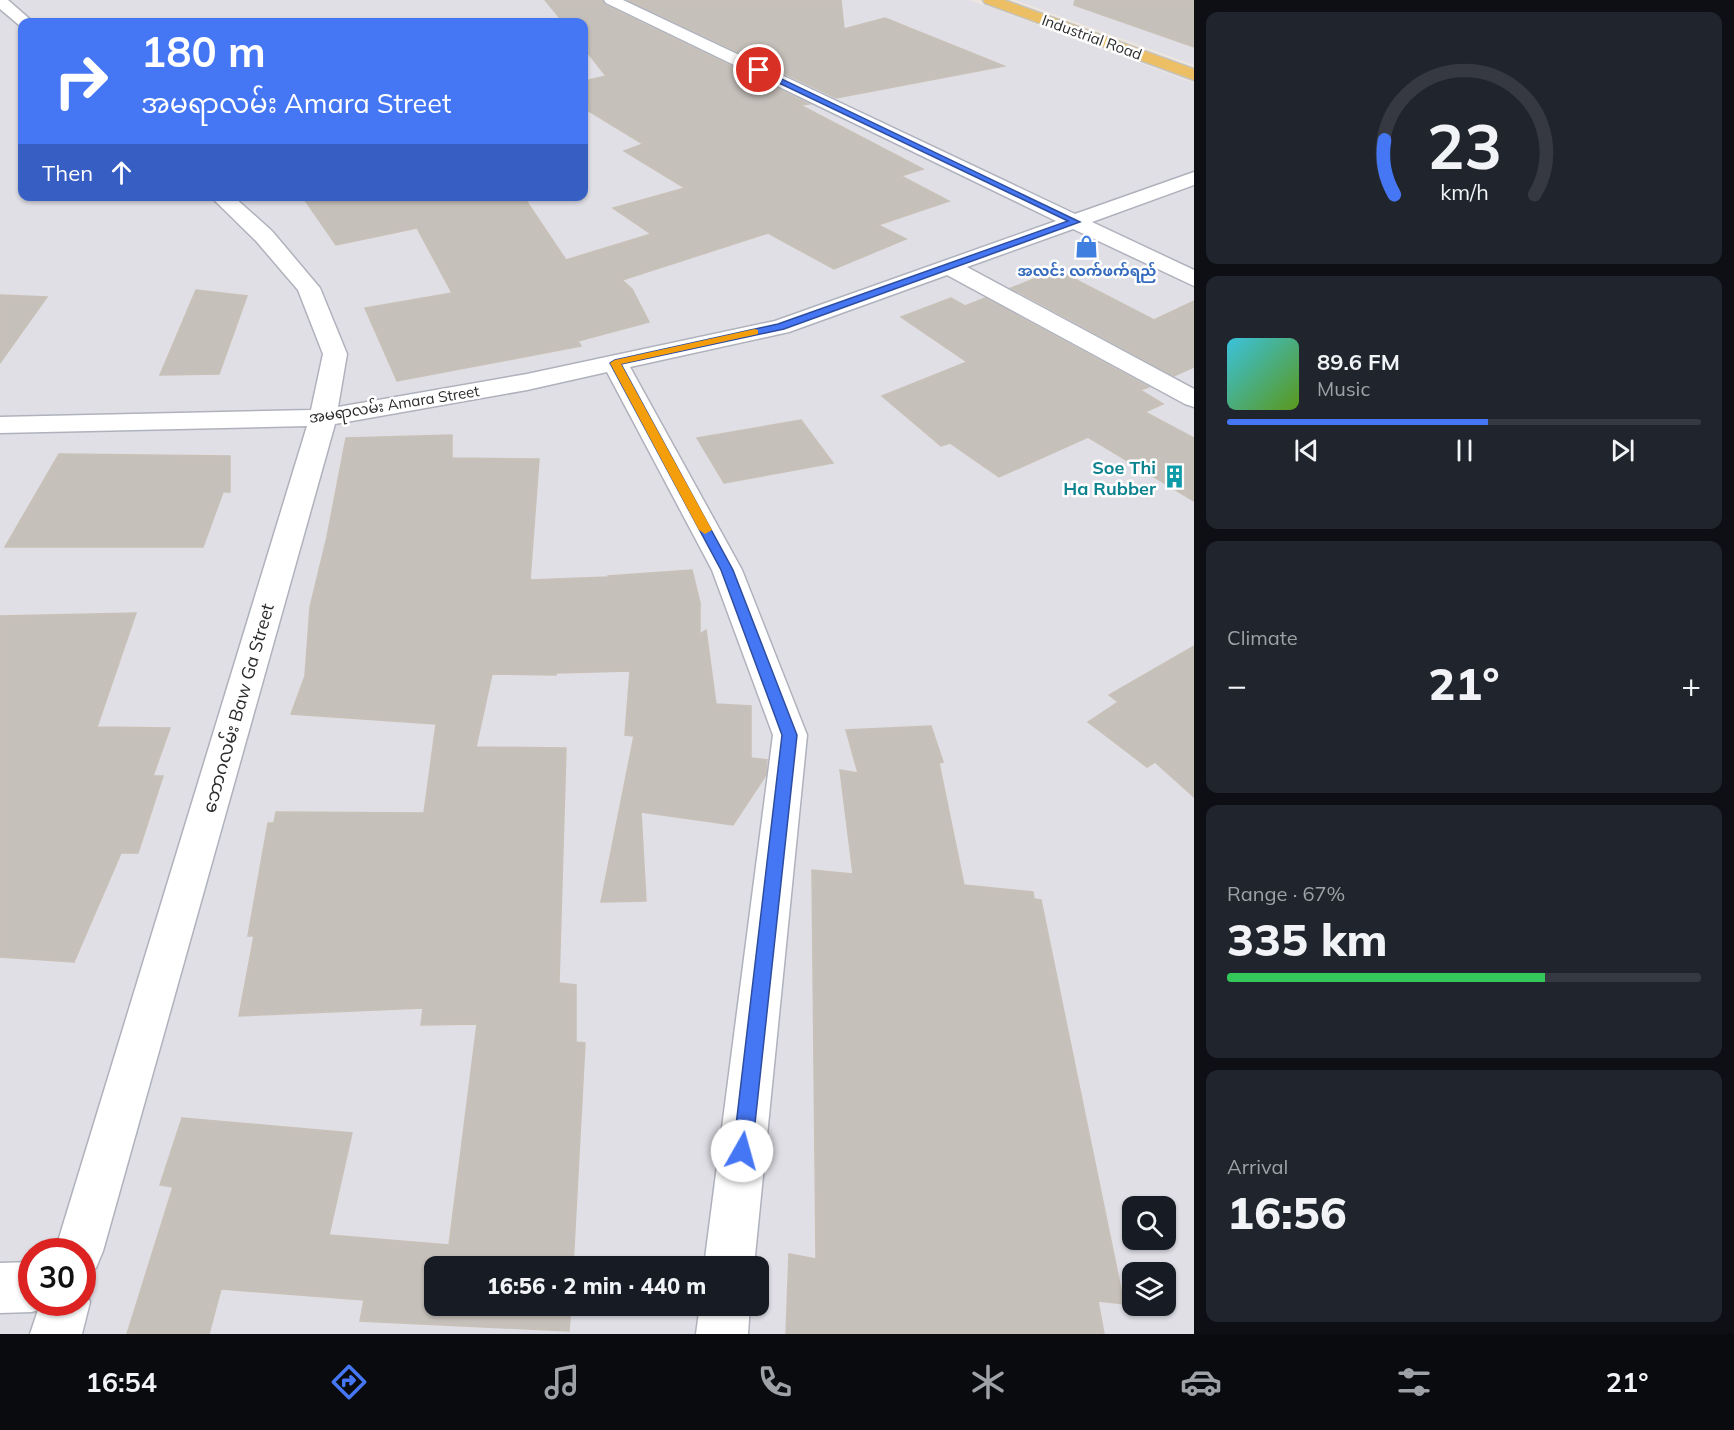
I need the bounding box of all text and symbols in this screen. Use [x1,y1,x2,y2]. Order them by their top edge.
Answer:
street label: Industrial Road [1039,10,1145,64]
text: 180 m [141,25,266,78]
icon: right [42,42,120,120]
pin [733,44,784,95]
icon: arrive [742,53,775,86]
text: အမရာလမ်း Amara Street [141,86,451,120]
text: 23 [1427,106,1501,185]
icon: ahead [105,156,138,189]
text: Then [42,159,93,187]
text: km/h [1440,179,1488,206]
shop icon: အလင်း လက်ဖက်ရည် [1074,233,1100,259]
place label: အလင်း လက်ဖက်ရည် [1018,261,1156,283]
text: 89.6 FM [1317,348,1400,376]
text: Music [1317,376,1370,401]
street label: အမရာလမ်း Amara Street [307,381,481,430]
icon: previous [1290,434,1323,467]
icon: pause [1448,434,1481,467]
icon: next [1606,434,1639,467]
place label: Soe Thi Ha Rubber [1063,456,1157,500]
building icon: Soe Thi Ha Rubber [1161,464,1187,490]
street label: ဘောဂလမ်း Baw Ga Street [196,600,279,815]
text: Climate [1227,625,1298,650]
text: 21° [1428,655,1500,711]
text: − [1227,664,1247,705]
text: + [1681,664,1701,705]
text: Range · 67% [1227,881,1345,906]
text: 335 km [1227,911,1388,967]
position arrow [710,1119,774,1183]
text: Arrival [1227,1154,1288,1179]
text: 16:56 [1227,1184,1347,1240]
map controls [1122,1196,1176,1316]
button: search [1122,1196,1176,1250]
speed limit sign: 30 [18,1238,96,1316]
button: layers [1122,1262,1176,1316]
text: 16:56 · 2 min · 440 m [487,1272,706,1300]
icon: directions [328,1361,370,1403]
icon: music [541,1361,583,1403]
icon: phone [754,1361,796,1403]
icon: climate [967,1361,1009,1403]
icon: car [1180,1361,1222,1403]
icon: filters [1393,1361,1435,1403]
text: 16:54 [85,1365,157,1399]
text: 21° [1606,1365,1648,1399]

